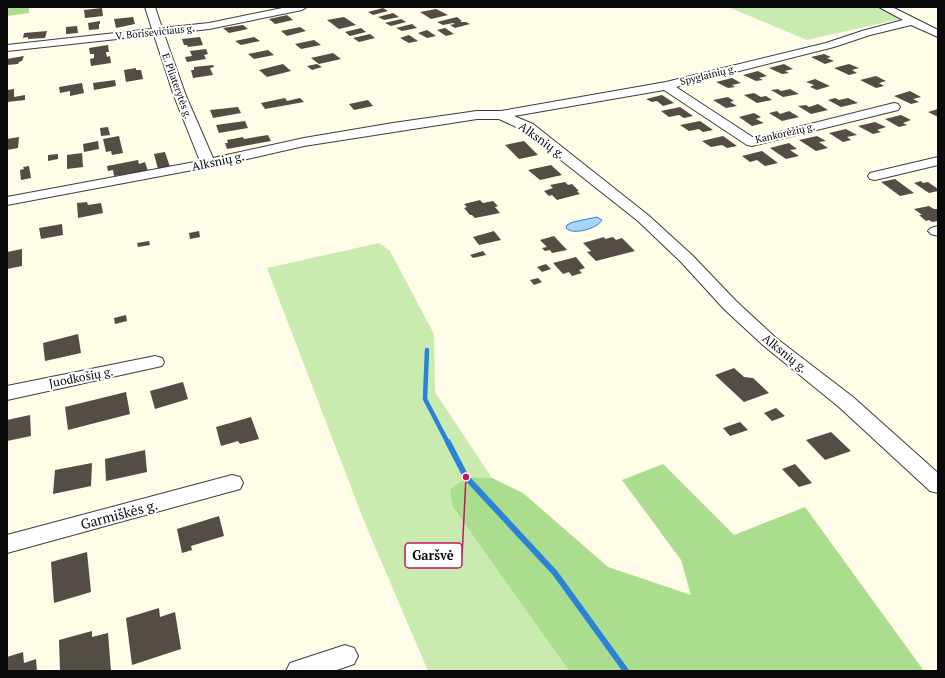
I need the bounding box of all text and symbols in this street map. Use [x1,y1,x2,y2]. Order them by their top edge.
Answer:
street label: V. Borisevičiaus g. [115,21,196,43]
street label: E. Pliaterytės g. [159,51,195,121]
street label: Spyglainių g. [679,62,738,88]
street label: Alksnių g. [516,118,568,162]
street label: Kankorėžių g. [754,120,816,146]
street label: Alksnių g. [190,148,246,174]
street label: Alksnių g. [760,330,810,376]
street label: Juodkošių g. [48,363,114,391]
street label: Garmiškės g. [78,495,160,533]
callout: Garšvė [405,543,462,568]
text: Garšvė [412,546,454,564]

